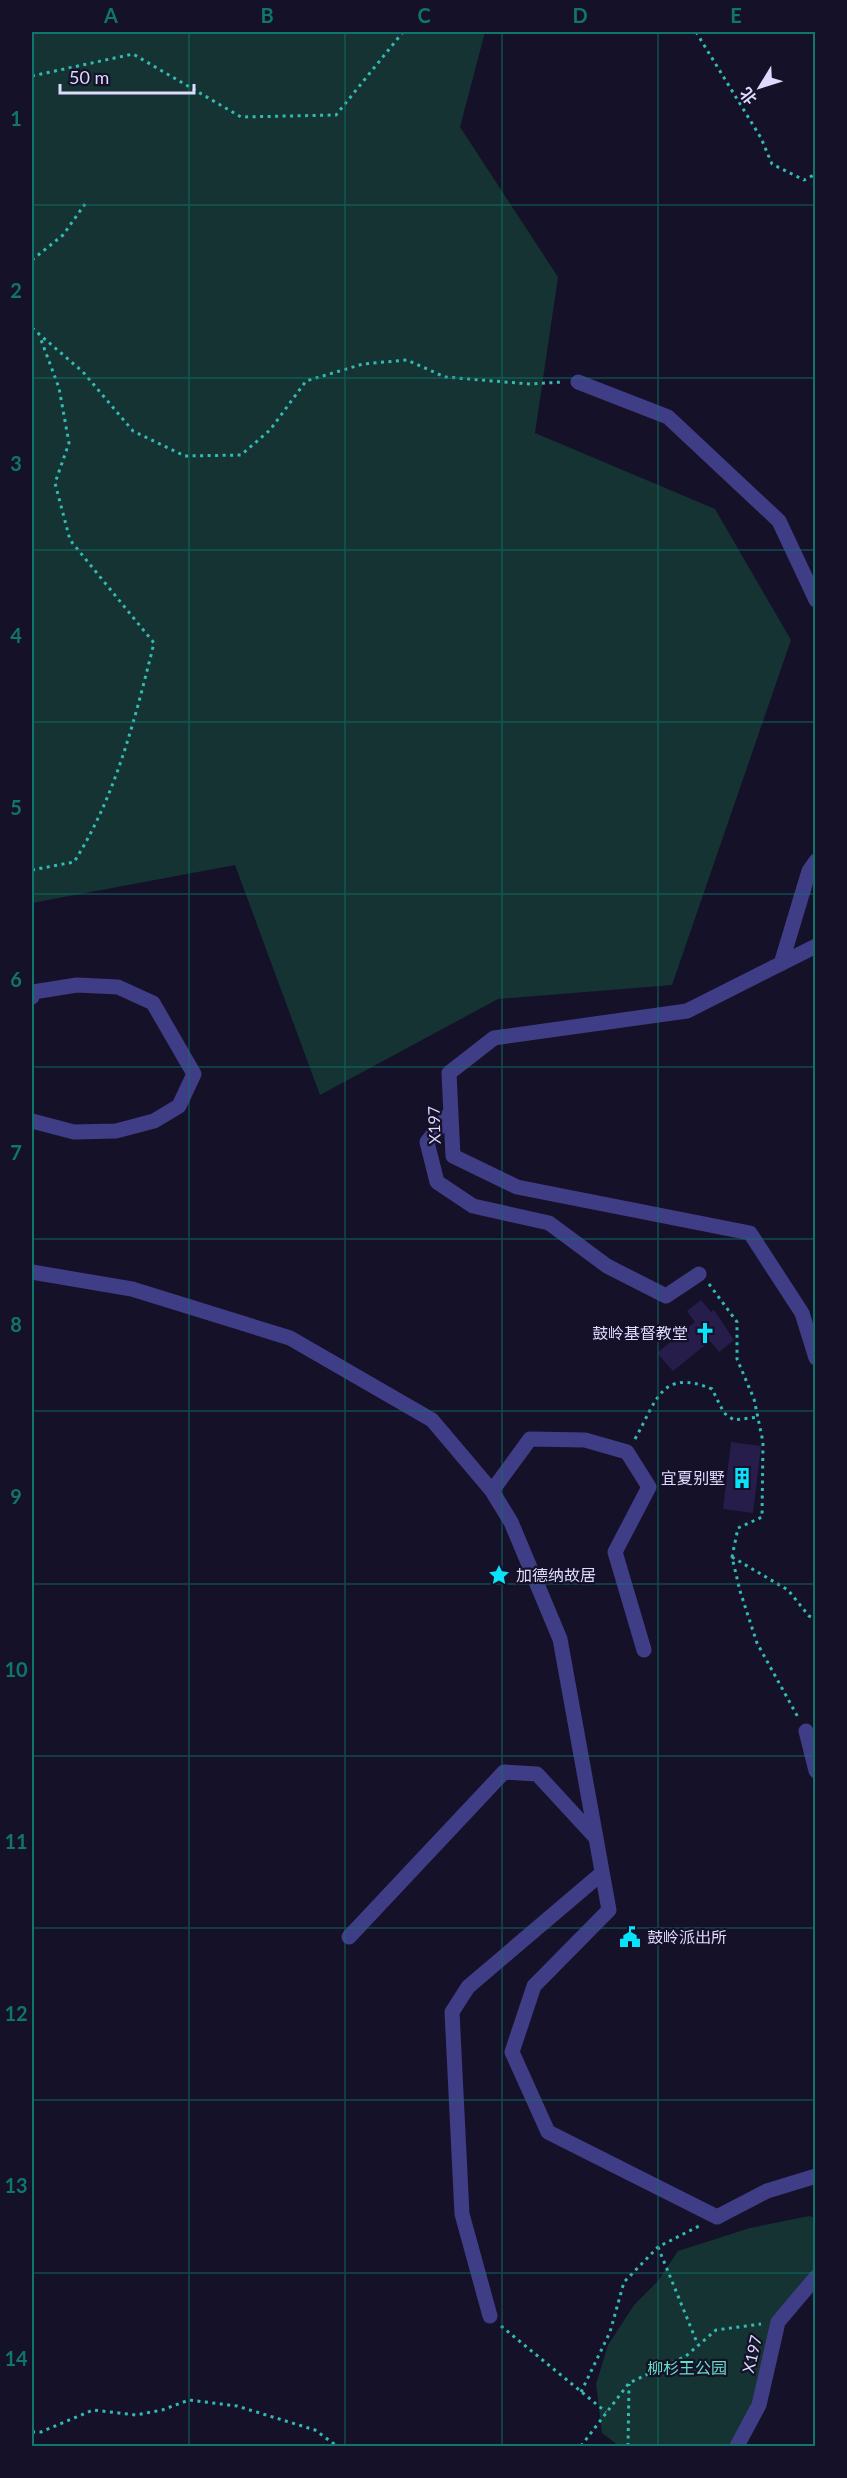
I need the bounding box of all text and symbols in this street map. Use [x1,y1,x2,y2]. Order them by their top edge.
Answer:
text: A [103,3,118,27]
text: B [260,3,274,27]
text: C [417,3,431,27]
text: D [572,3,588,27]
text: E [730,3,742,27]
scale bar [60,57,194,95]
north arrow [730,57,790,117]
text: 50 m [69,66,109,88]
text: 北 [735,84,760,109]
text: 1 [10,106,22,130]
text: 2 [10,278,22,302]
text: 3 [10,451,22,475]
text: 4 [10,623,22,647]
text: 5 [10,795,22,819]
text: 6 [10,967,22,991]
street label: X197 [423,1106,444,1144]
text: 7 [10,1140,22,1164]
text: 8 [10,1312,22,1336]
church icon: 鼓岭基督教堂 [693,1321,717,1345]
place label: 鼓岭基督教堂 [592,1323,688,1342]
building icon: 宜夏别墅 [730,1466,754,1490]
place label: 宜夏别墅 [661,1468,725,1487]
text: 9 [10,1484,22,1508]
place icon: 加德纳故居 [487,1563,511,1587]
place label: 加德纳故居 [516,1565,596,1584]
text: 10 [4,1657,28,1681]
text: 11 [4,1829,28,1853]
public building icon: 鼓岭派出所 [618,1925,642,1949]
place label: 鼓岭派出所 [647,1927,727,1946]
text: 12 [4,2001,28,2025]
text: 13 [4,2173,28,2197]
street label: X197 [738,2333,765,2375]
text: 14 [4,2346,28,2370]
park label: 柳杉王公园 [647,2358,727,2377]

